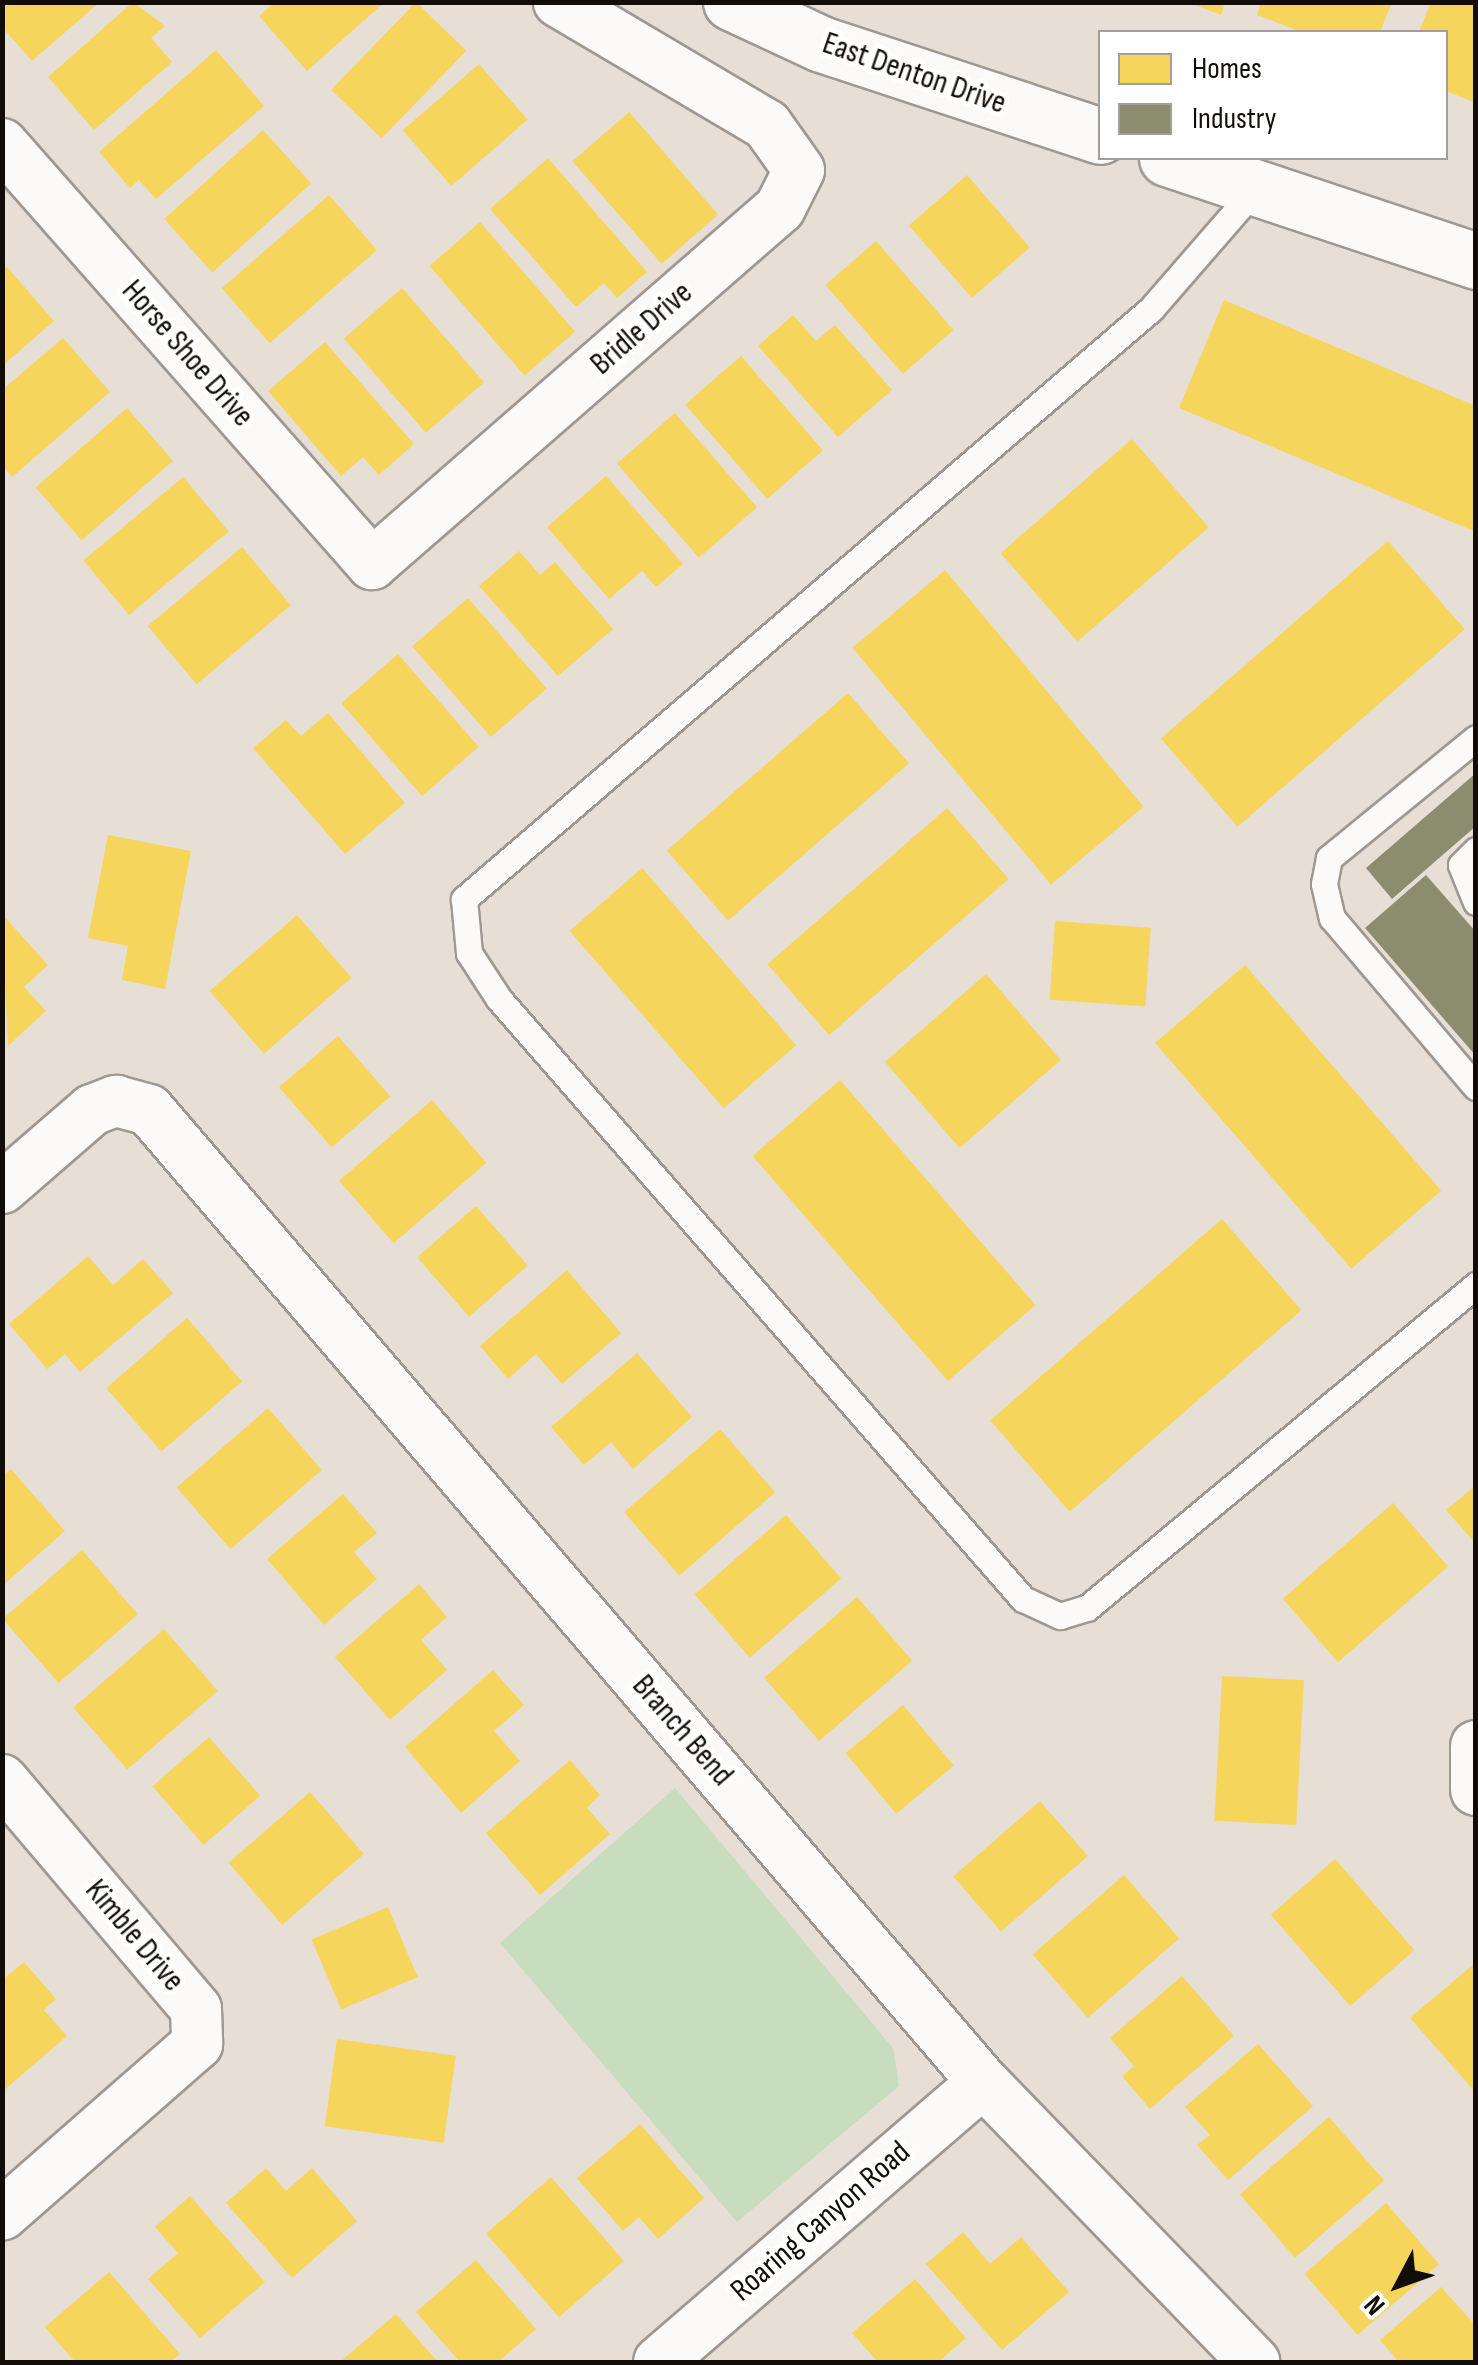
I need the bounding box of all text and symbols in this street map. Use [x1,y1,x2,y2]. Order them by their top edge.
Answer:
street label: East Denton Drive [817,25,1011,123]
legend [1098,30,1448,160]
text: Homes [1192,51,1262,87]
text: Industry [1192,101,1276,137]
street label: Horse Shoe Drive [113,273,261,435]
street label: Bridle Drive [583,274,701,384]
street label: Branch Bend [623,1668,741,1794]
street label: Kimble Drive [76,1872,192,2000]
street label: Roaring Canyon Road [723,2134,919,2310]
north arrow [1348,2235,1448,2335]
text: N [1358,2289,1392,2321]

